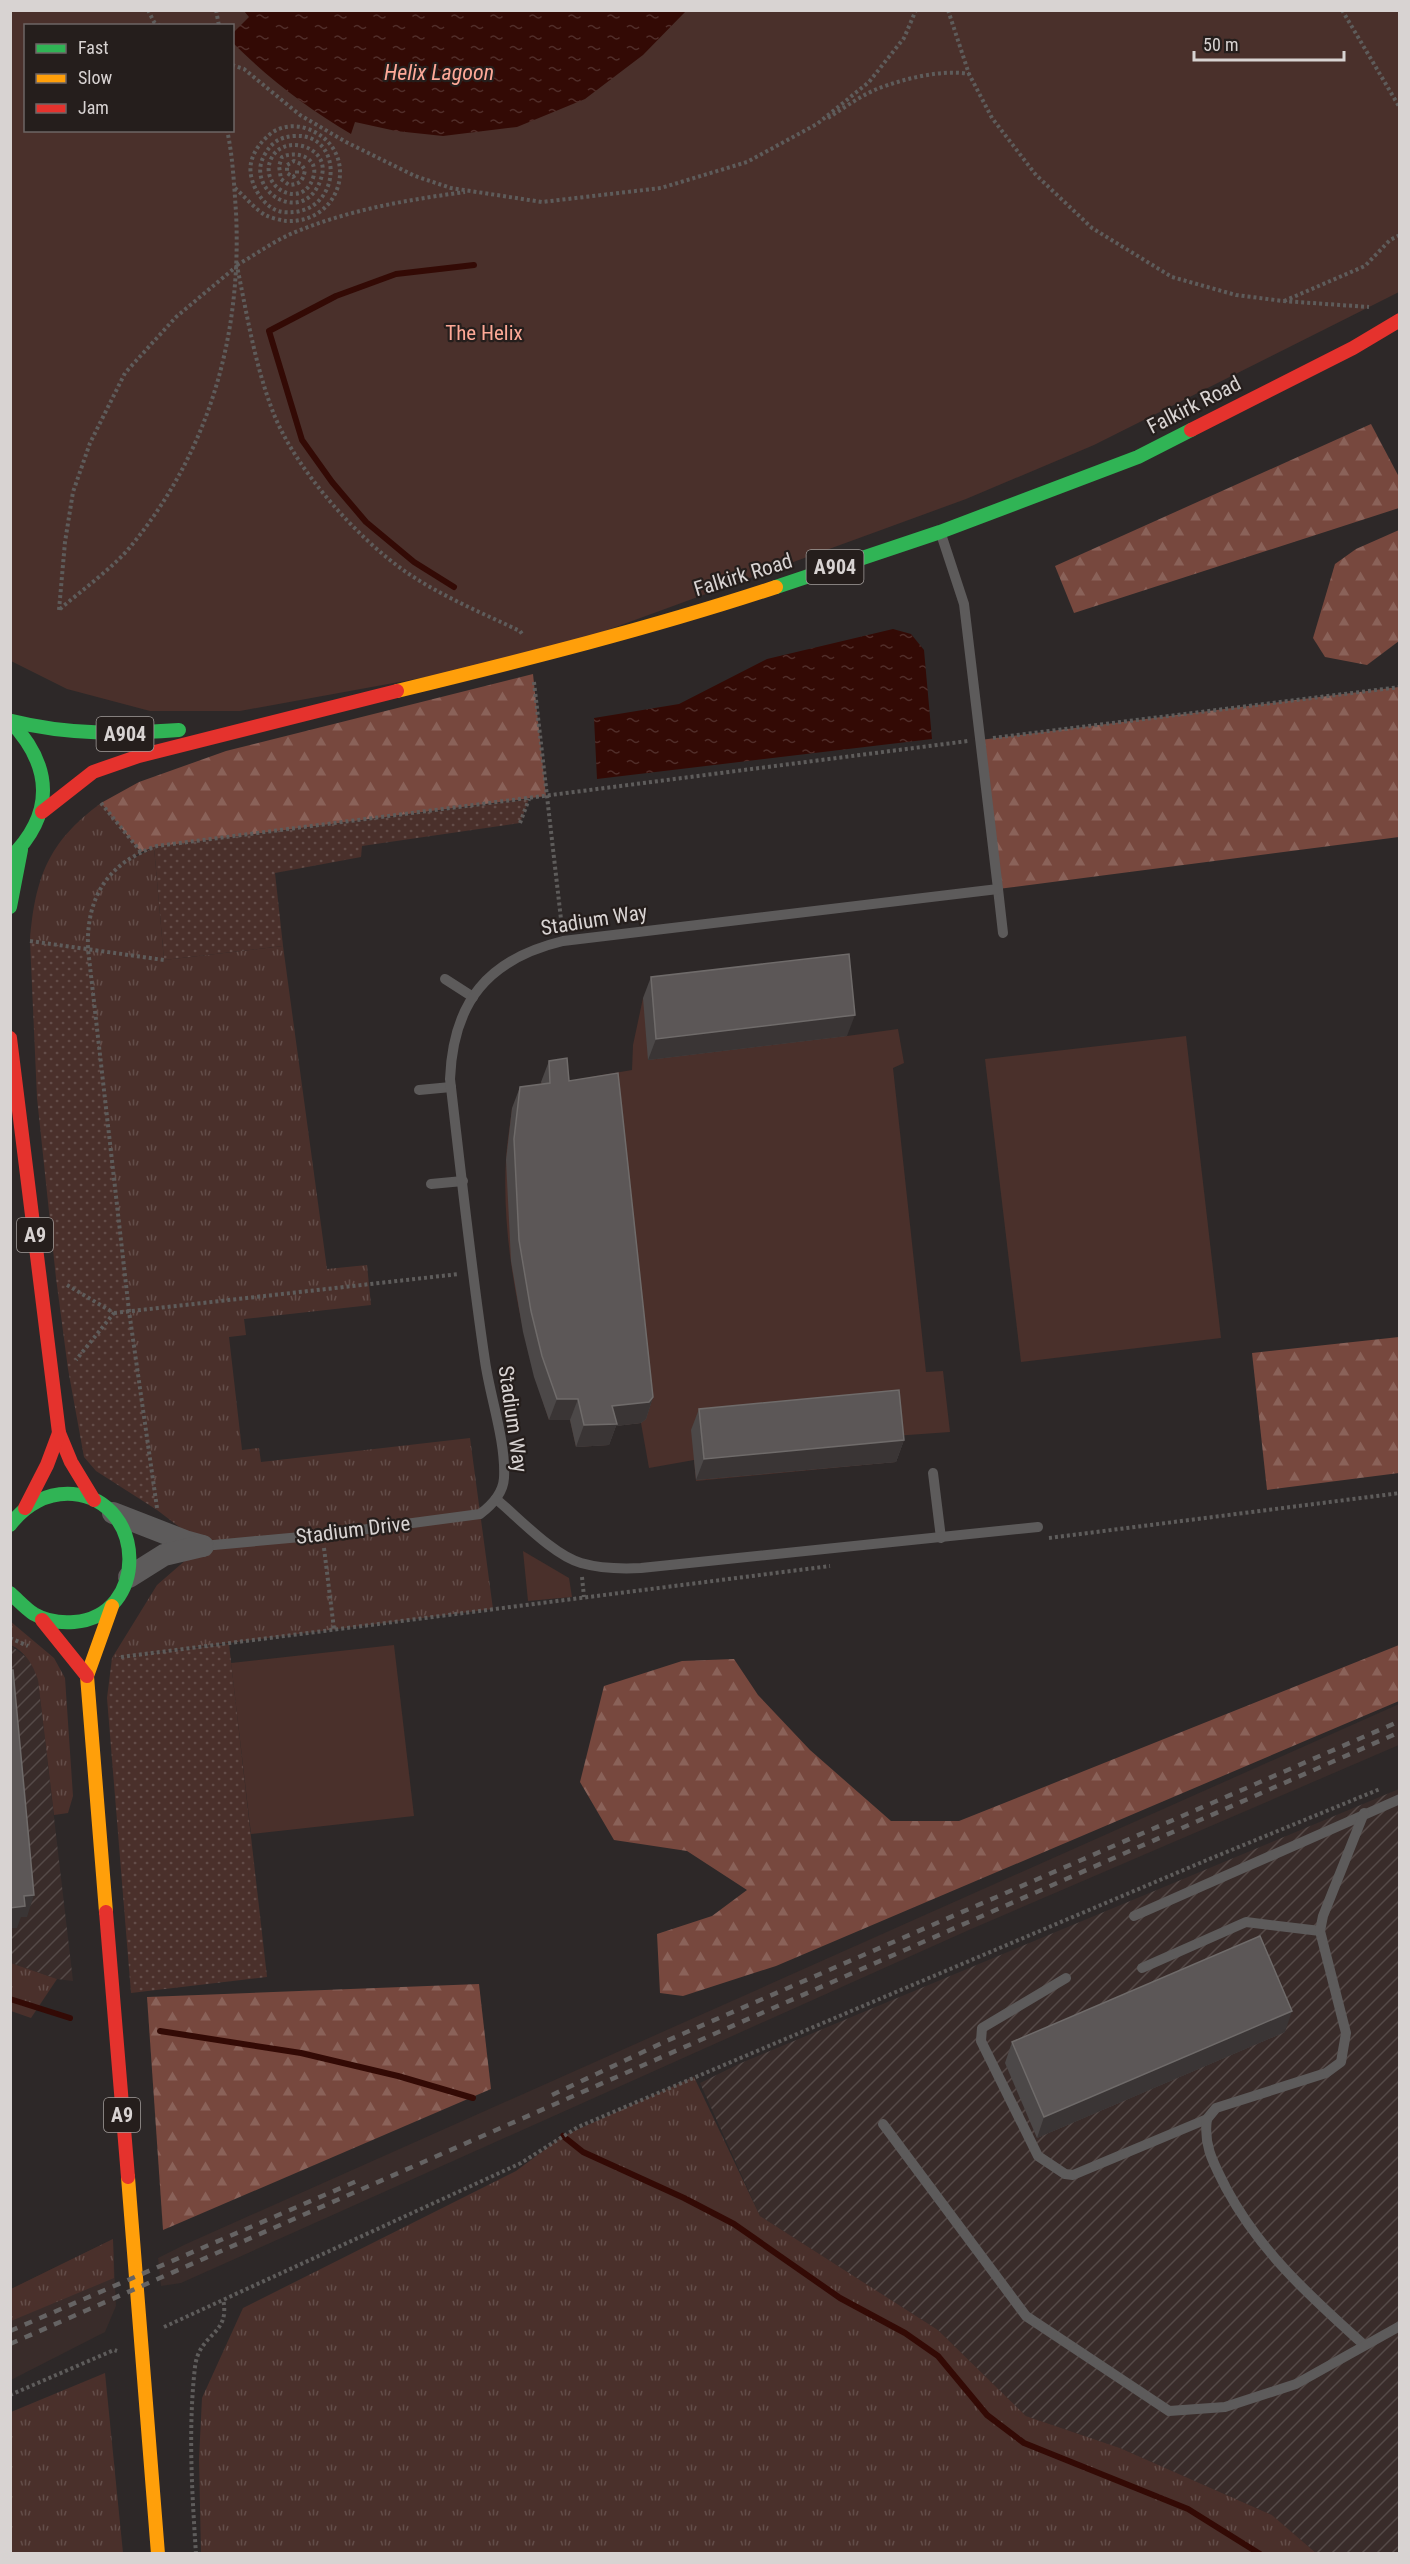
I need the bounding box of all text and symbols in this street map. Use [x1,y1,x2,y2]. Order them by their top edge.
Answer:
legend [24,24,234,132]
scale bar [1194,24,1344,62]
text: 50 m [1203,34,1238,55]
text: Fast [78,37,109,58]
water label: Helix Lagoon [384,60,494,85]
text: Slow [78,67,113,88]
text: Jam [78,97,109,118]
park label: The Helix [445,321,523,345]
street label: Falkirk Road [1143,371,1245,439]
street label: Falkirk Road [691,549,795,601]
road number: A904 [806,550,864,584]
road number: A904 [96,717,154,751]
street label: Stadium Way [539,900,649,940]
road number: A9 [17,1218,53,1252]
street label: Stadium Way [494,1364,532,1474]
street label: Stadium Drive [294,1511,412,1549]
road number: A9 [104,2098,140,2132]

